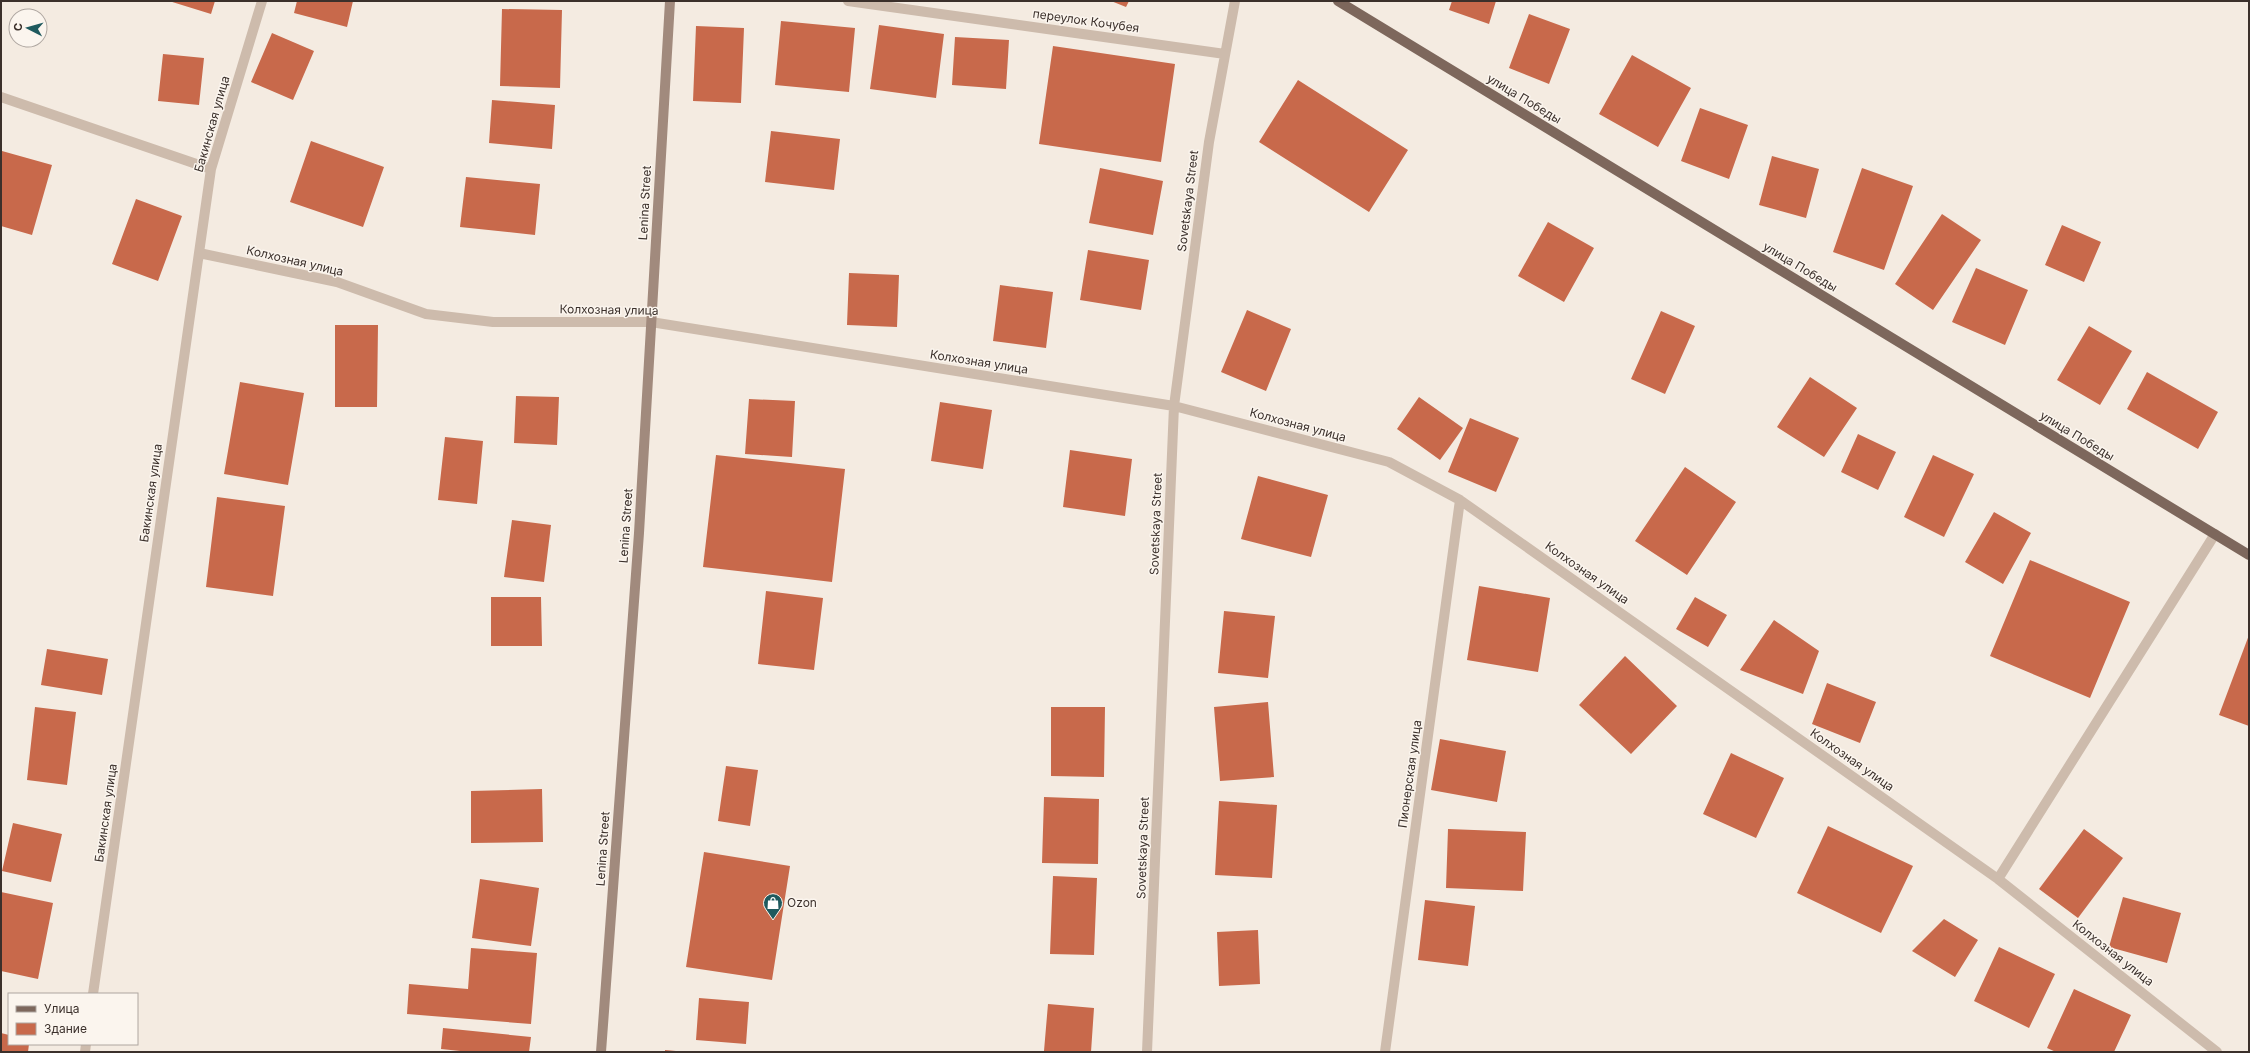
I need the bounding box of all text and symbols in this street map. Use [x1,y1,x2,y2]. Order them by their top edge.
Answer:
street label: переулок Кочубея [1032,6,1140,35]
north arrow [8,8,48,48]
text: С [11,22,25,32]
street label: улица Победы [1484,70,1564,127]
street label: Бакинская улица [191,74,232,174]
street label: Sovetskaya Street [1174,149,1201,253]
street label: Lenina Street [635,165,654,241]
street label: улица Победы [1760,238,1840,295]
street label: Колхозная улица [245,242,345,279]
street label: Колхозная улица [559,301,659,318]
street label: Колхозная улица [929,346,1029,377]
street label: Колхозная улица [1248,404,1348,445]
street label: улица Победы [2037,407,2117,464]
street label: Бакинская улица [136,443,165,543]
street label: Sovetskaya Street [1146,473,1165,575]
street label: Lenina Street [615,488,636,564]
street label: Колхозная улица [1542,538,1632,607]
street label: Пионерская улица [1395,719,1425,829]
street label: Колхозная улица [1807,725,1897,794]
street label: Бакинская улица [91,763,120,863]
street label: Sovetskaya Street [1133,797,1152,899]
street label: Lenina Street [592,811,613,887]
shop icon: Ozon [762,892,784,920]
place label: Ozon [787,895,817,910]
street label: Колхозная улица [2070,916,2157,989]
legend [8,993,138,1045]
text: Улица [44,1001,79,1016]
text: Здание [44,1021,87,1036]

